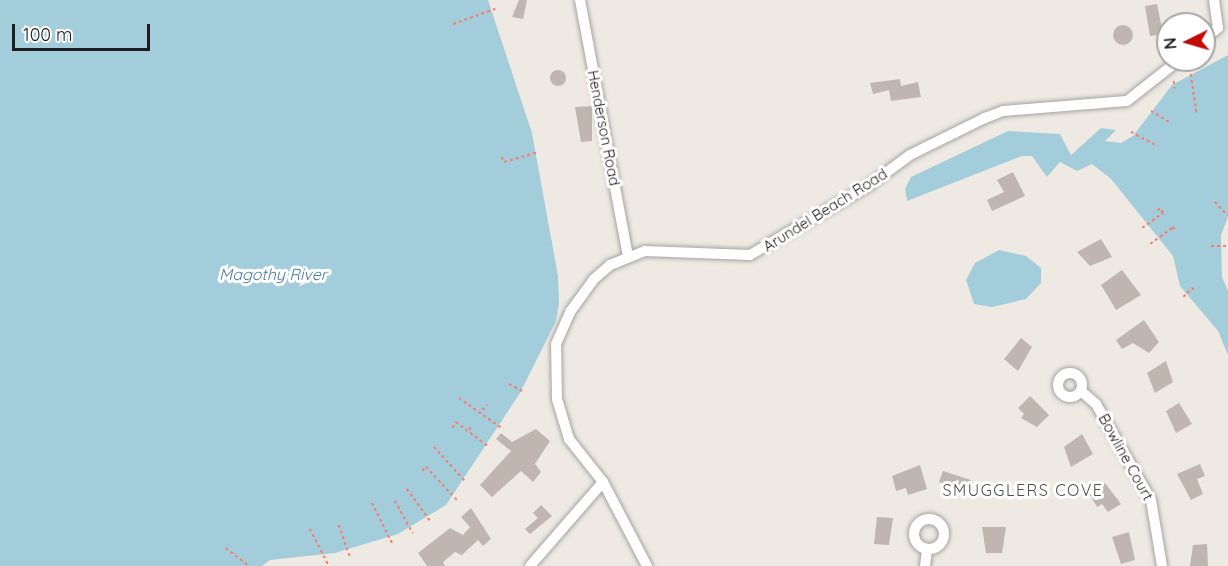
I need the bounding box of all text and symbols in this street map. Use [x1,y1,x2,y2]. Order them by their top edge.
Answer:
scale bar [15,12,153,50]
north arrow [1156,12,1216,72]
text: 100 m [23,23,72,46]
text: N [1160,37,1181,50]
street label: Henderson Road [584,69,624,187]
street label: Arundel Beach Road [760,165,890,255]
water label: Magothy River [219,264,327,284]
street label: Bowline Court [1095,411,1157,503]
district label: SMUGGLERS COVE [943,480,1103,500]

